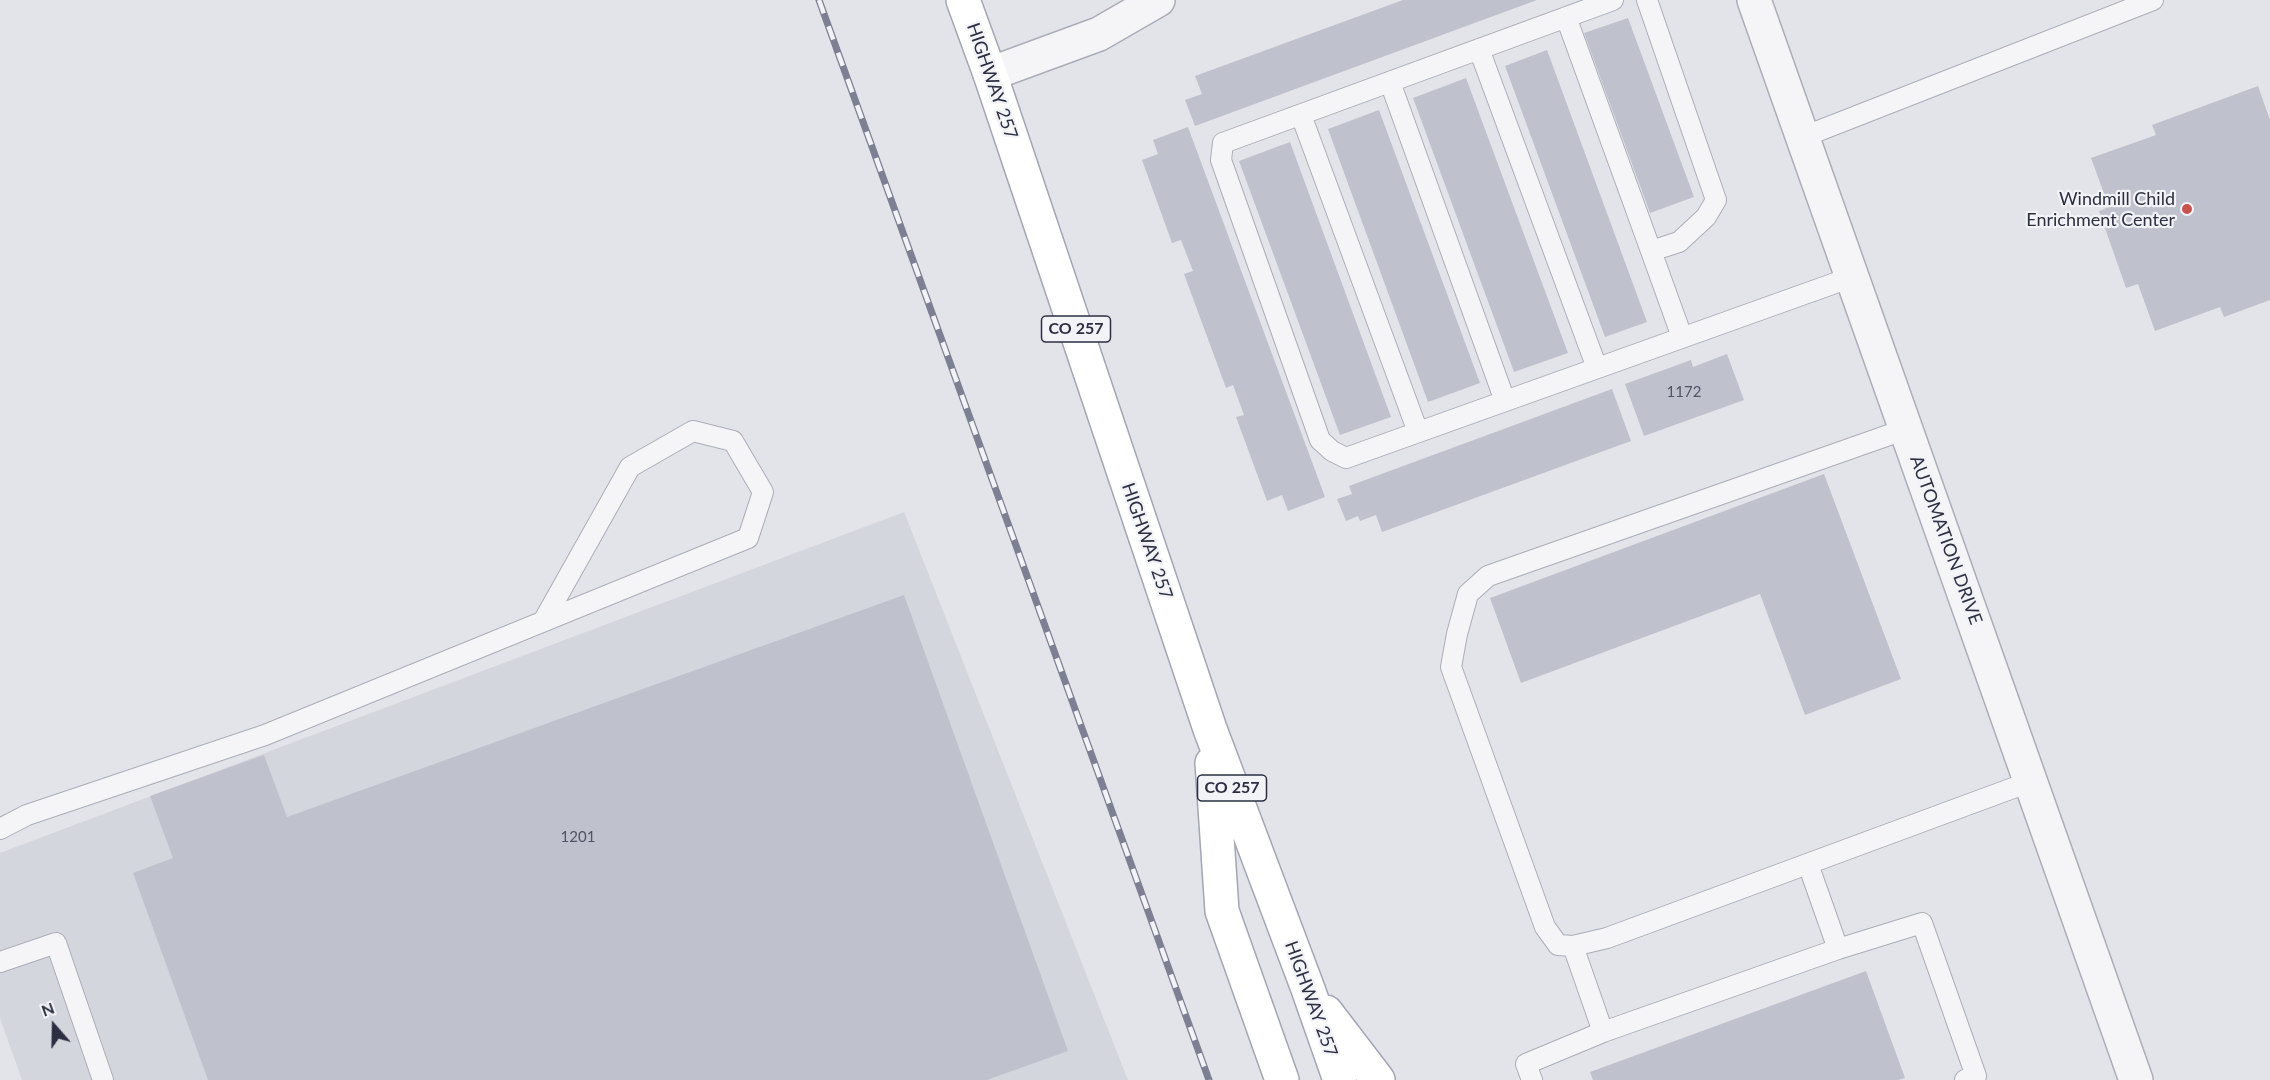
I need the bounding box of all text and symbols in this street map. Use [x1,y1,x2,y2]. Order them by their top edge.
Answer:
street label: HIGHWAY 257 [962,20,1022,142]
place label: Windmill Child Enrichment Center [2026,188,2175,230]
marker: Windmill Child Enrichment Center [2180,202,2194,216]
road number: CO 257 [1042,316,1110,342]
house number: 1172 [1667,383,1701,401]
street label: AUTOMATION DRIVE [1905,453,1987,627]
street label: HIGHWAY 257 [1117,480,1177,602]
road number: CO 257 [1198,775,1266,801]
house number: 1201 [561,828,595,846]
street label: HIGHWAY 257 [1280,938,1342,1060]
north arrow [24,996,84,1056]
text: N [39,998,57,1020]

